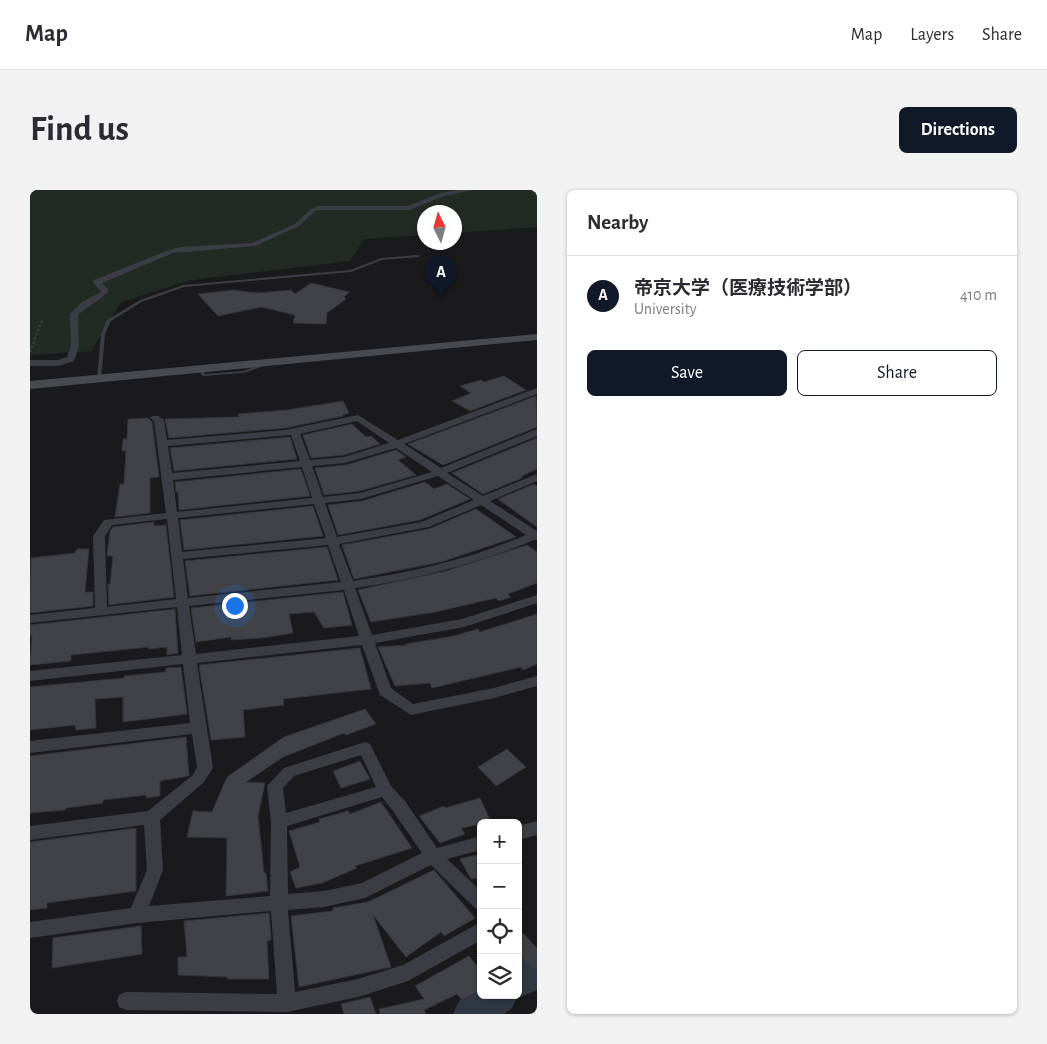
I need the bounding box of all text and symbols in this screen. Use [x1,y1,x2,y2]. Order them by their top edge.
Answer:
text: Map [25,22,68,46]
text: Map [851,26,882,44]
text: Layers [910,26,954,44]
text: Share [982,26,1022,44]
button: Directions [899,107,1017,153]
text: Find us [30,112,129,147]
north arrow [417,205,462,250]
text: Nearby [587,212,648,233]
pin: A [425,256,457,297]
text: 帝京大学（医療技術学部） [634,279,862,298]
text: A [598,287,608,303]
text: 410 m [960,287,997,303]
text: University [634,301,697,317]
button: Save [587,350,787,396]
button: Share [797,350,997,396]
your location [222,593,248,619]
map controls [477,819,522,999]
button: + [477,819,522,864]
button: − [477,864,522,909]
button: locate [477,909,522,954]
button: layers [477,954,522,999]

